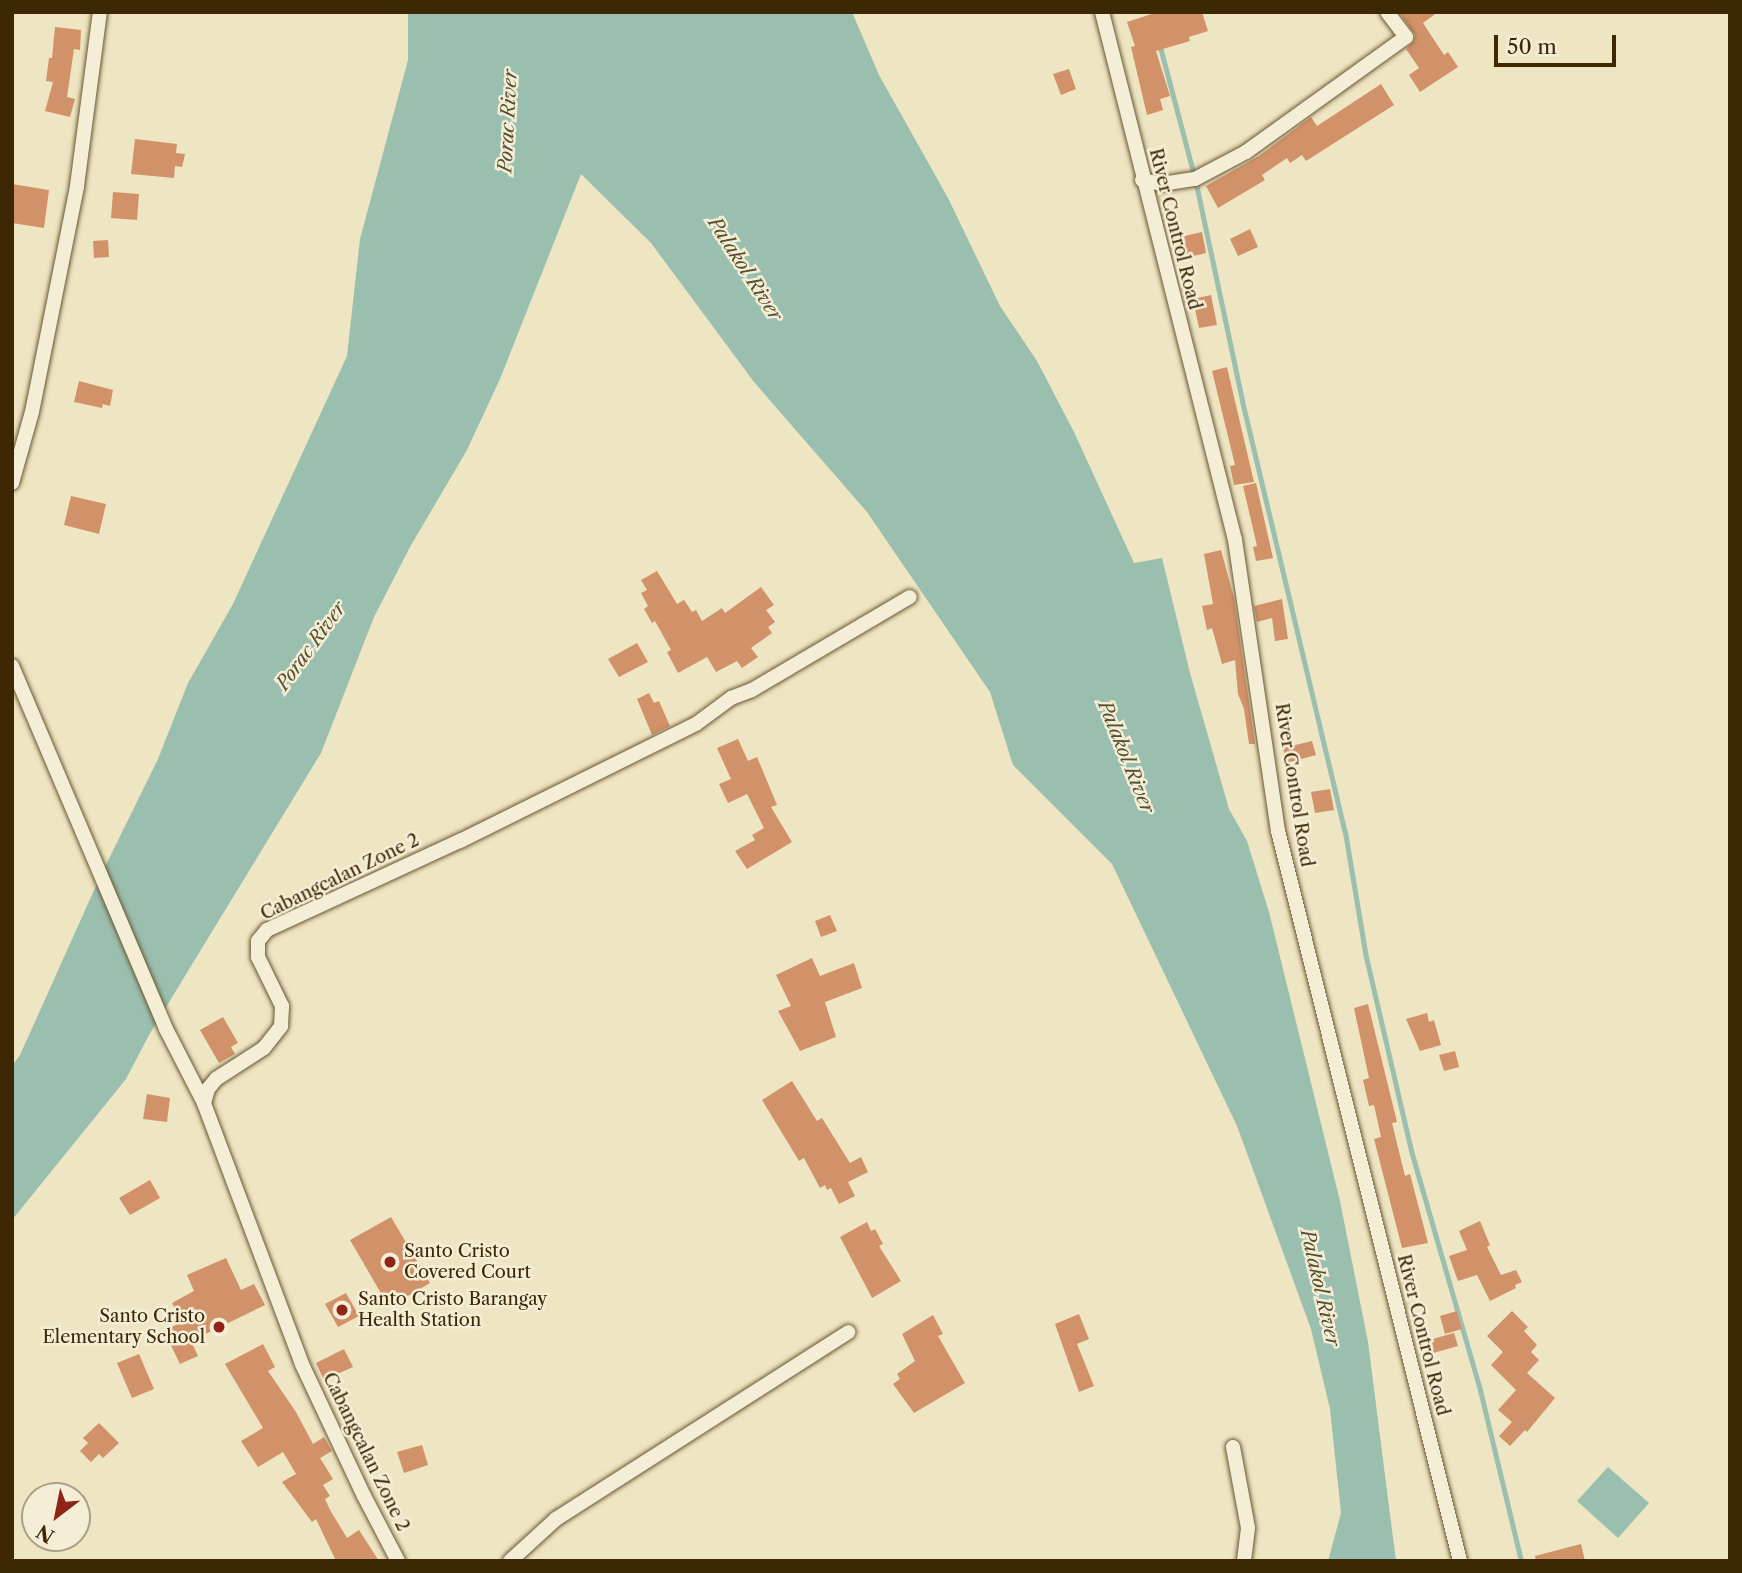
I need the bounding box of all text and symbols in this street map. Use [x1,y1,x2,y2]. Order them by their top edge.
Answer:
scale bar [1497,21,1620,65]
text: 50 m [1507,34,1557,59]
water label: Porac River [494,69,522,173]
street label: River Control Road [1144,146,1206,312]
water label: Palakol River [703,213,787,325]
water label: Porac River [271,597,351,695]
water label: Palakol River [1093,697,1159,817]
street label: River Control Road [1270,701,1318,869]
street label: Cabangcalan Zone 2 [257,829,423,925]
water label: Palakol River [1295,1227,1345,1349]
place label: Santo Cristo Covered Court [404,1241,531,1284]
street label: River Control Road [1392,1252,1454,1418]
marker: Santo Cristo Covered Court [382,1254,398,1270]
place label: Santo Cristo Barangay Health Station [358,1289,547,1332]
marker: Santo Cristo Barangay Health Station [332,1300,352,1320]
place label: Santo Cristo Elementary School [42,1306,205,1348]
marker: Santo Cristo Elementary School [211,1319,227,1335]
street label: Cabangcalan Zone 2 [318,1369,414,1535]
north arrow [21,1482,91,1552]
text: N [33,1519,59,1548]

